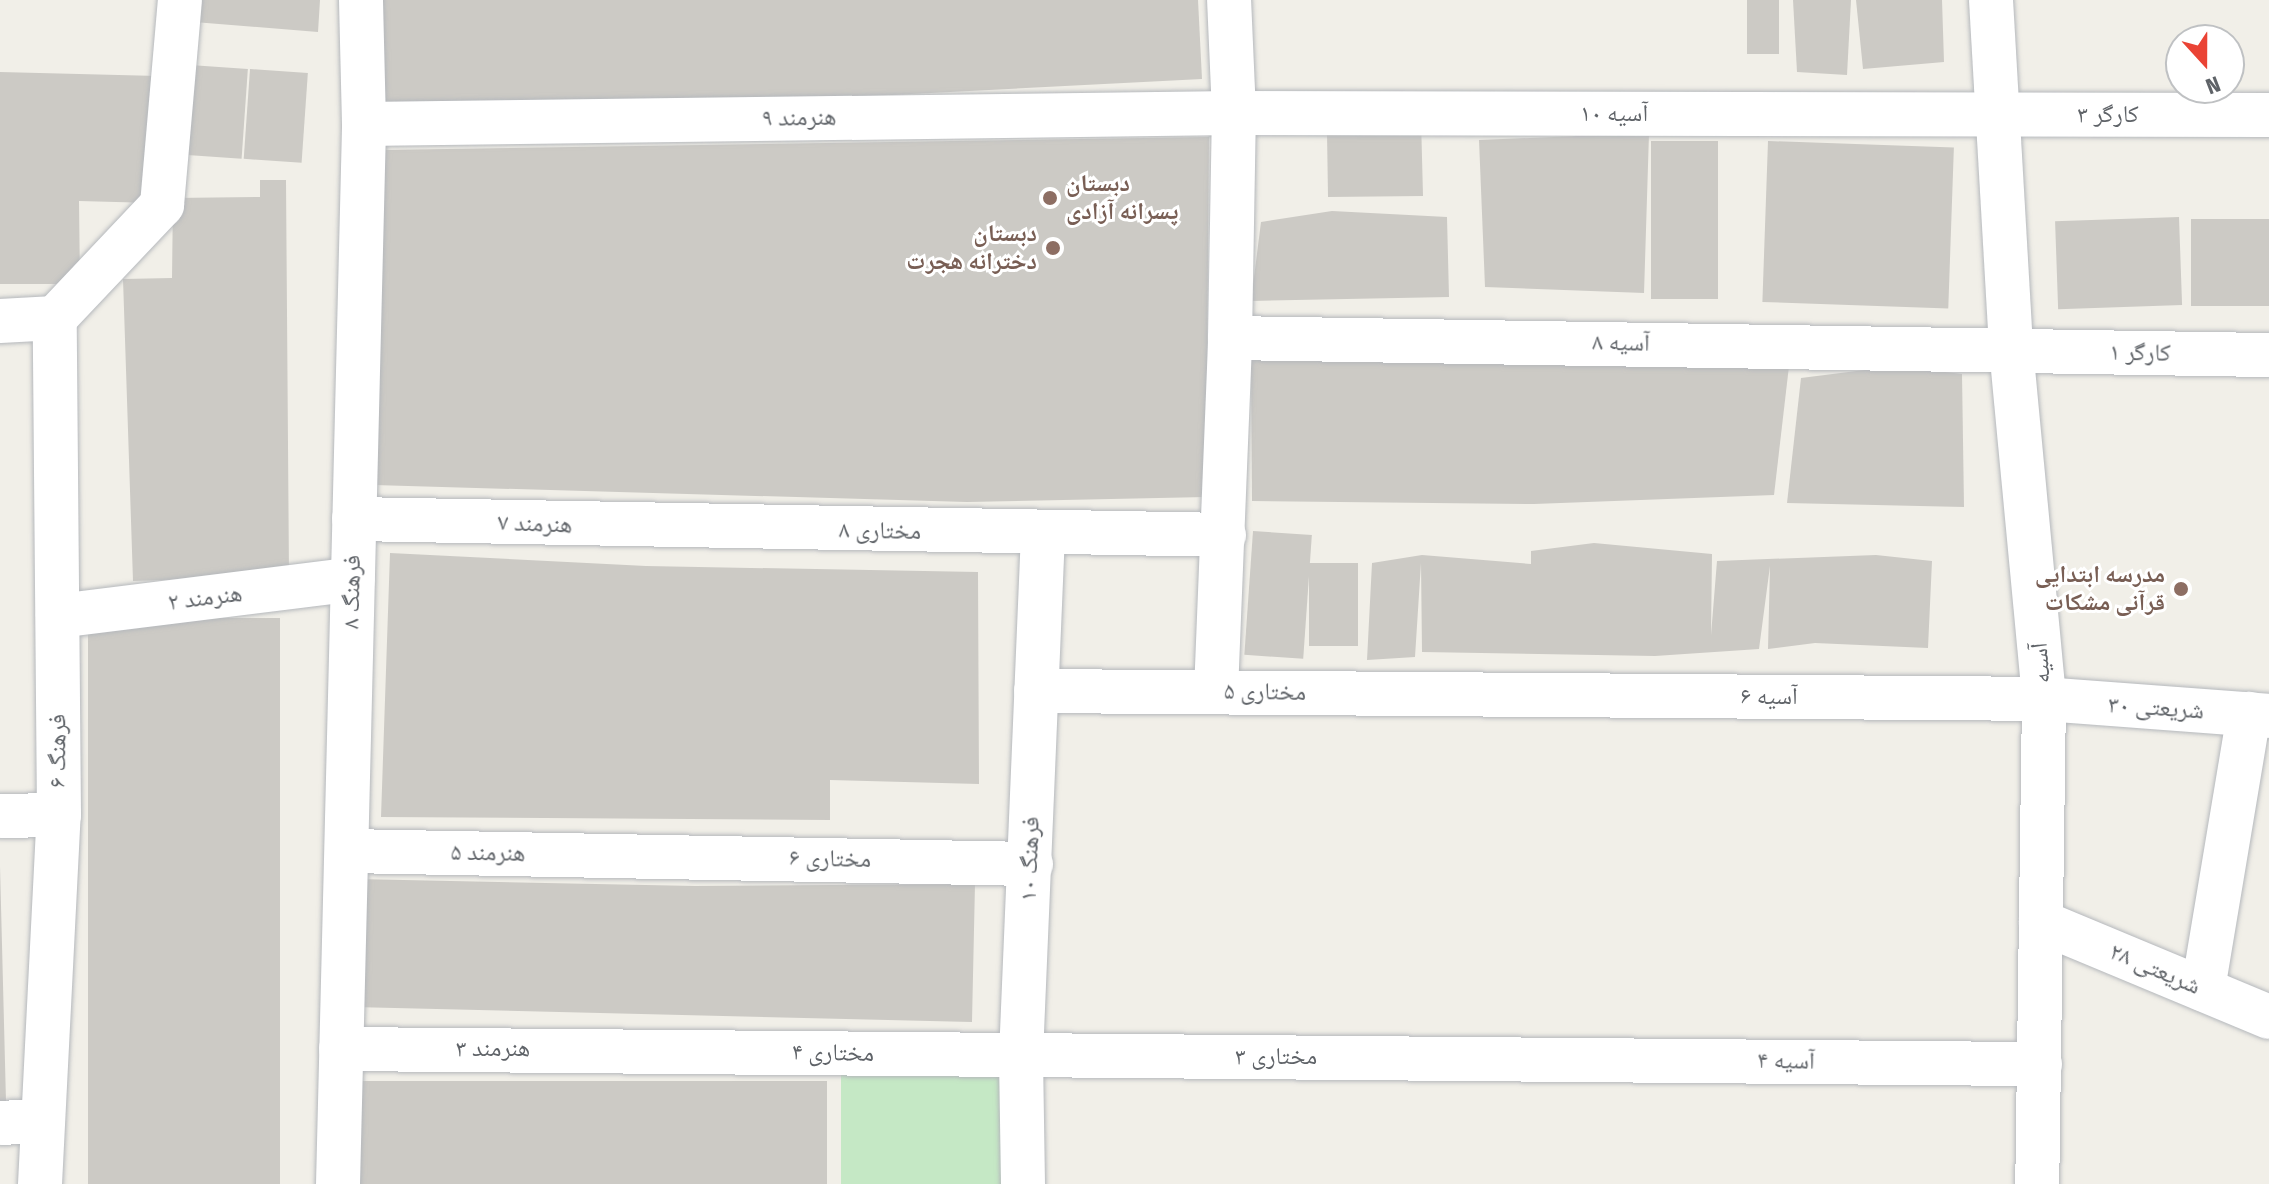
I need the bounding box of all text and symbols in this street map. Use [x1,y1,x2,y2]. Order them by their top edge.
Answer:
north arrow [2165,24,2245,104]
text: N [2202,70,2224,100]
street label: آسیه ۱۰ [1580,100,1648,128]
street label: کارگر ۳ [2077,101,2139,129]
street label: هنرمند ۹ [761,103,837,133]
place label: دبستان پسرانه آزادی [1066,170,1178,226]
marker: دبستان پسرانه آزادی [1041,189,1059,207]
place label: دبستان دخترانه هجرت [906,220,1037,276]
marker: دبستان دخترانه هجرت [1044,239,1062,257]
street label: آسیه ۸ [1592,328,1650,358]
street label: کارگر ۱ [2109,338,2171,368]
street label: هنرمند ۷ [497,508,573,540]
street label: مختاری ۸ [839,516,921,546]
street label: فرهنگ ۸ [337,555,367,629]
place label: مدرسه ابتدایی قرآنی مشکات [2035,561,2165,617]
street label: هنرمند ۲ [166,579,244,617]
marker: مدرسه ابتدایی قرآنی مشکات [2172,580,2190,598]
street label: آسیه [2025,641,2057,685]
street label: مختاری ۵ [1224,677,1306,707]
street label: آسیه ۶ [1740,683,1798,711]
street label: شریعتی ۳۰ [2107,690,2205,726]
street label: فرهنگ ۶ [44,714,72,788]
street label: فرهنگ ۱۰ [1014,816,1046,902]
street label: هنرمند ۵ [450,838,526,868]
street label: مختاری ۶ [789,844,871,874]
street label: شریعتی ۲۸ [2105,937,2205,1001]
street label: هنرمند ۳ [456,1035,530,1063]
street label: مختاری ۴ [792,1038,874,1068]
street label: مختاری ۳ [1235,1043,1317,1071]
street label: آسیه ۴ [1757,1046,1815,1076]

